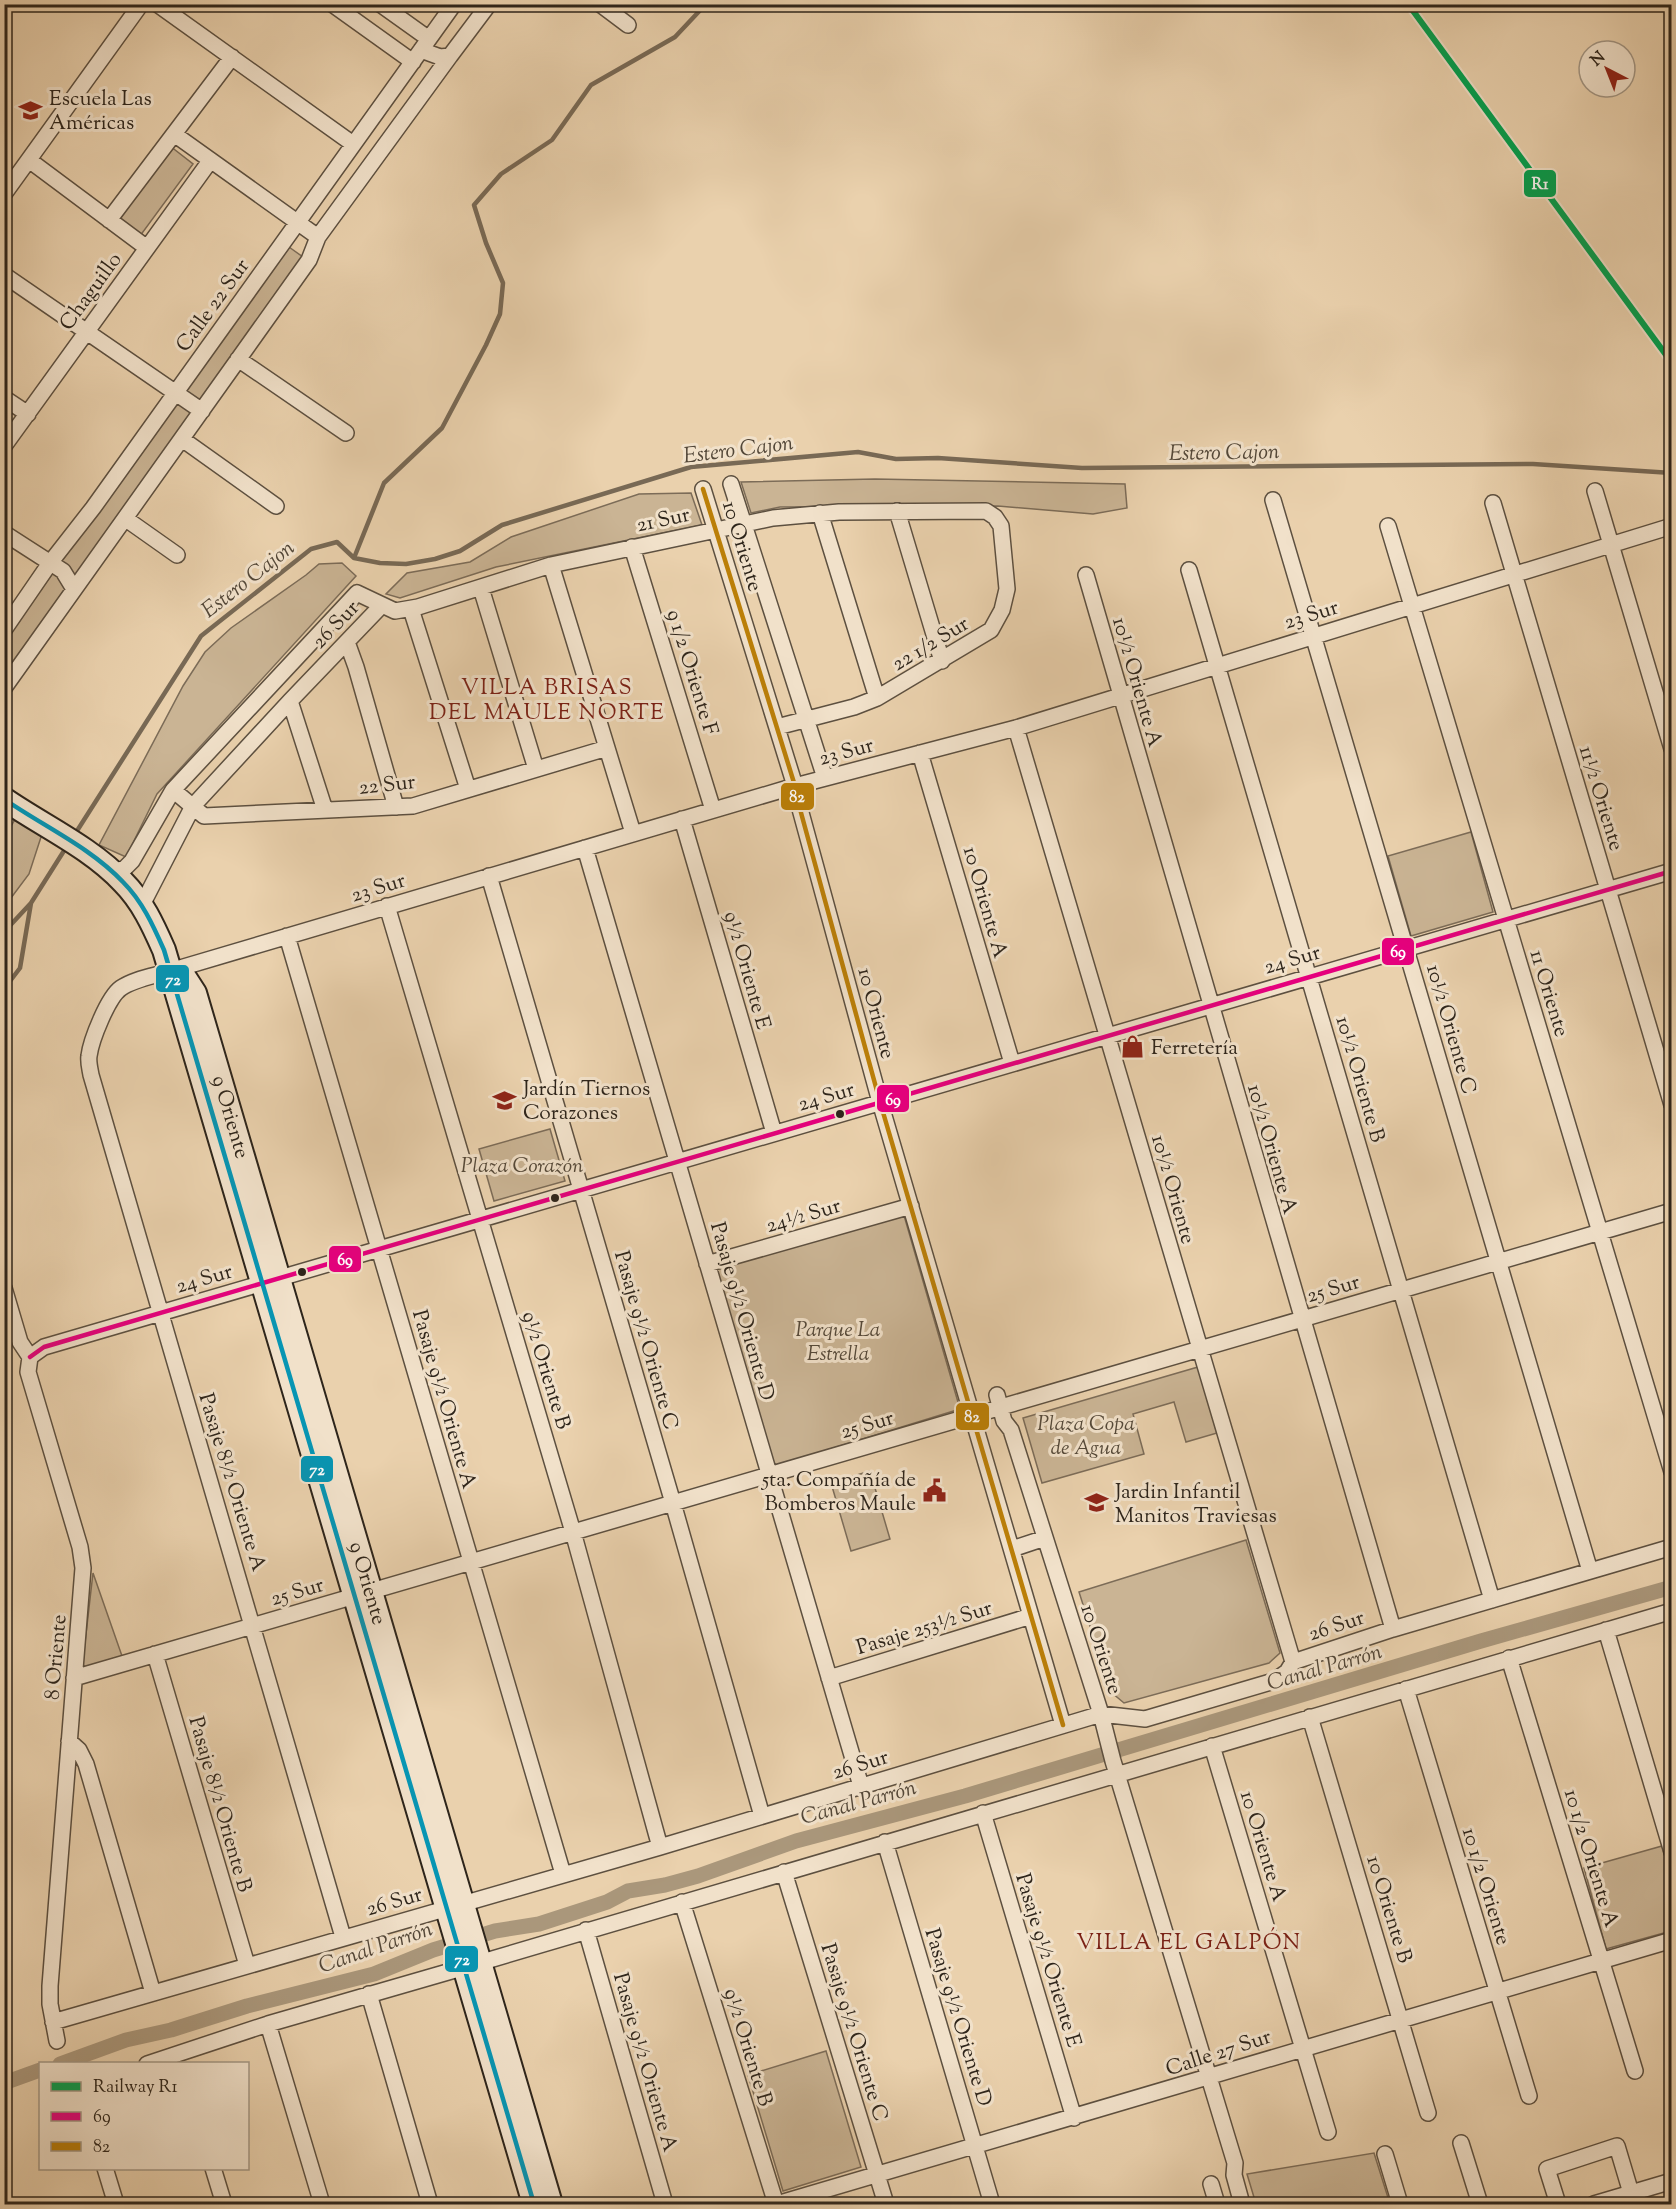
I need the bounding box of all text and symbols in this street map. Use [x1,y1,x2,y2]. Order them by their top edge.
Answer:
north arrow [1577,39,1637,99]
text: N [1586,47,1611,73]
place label: Escuela Las Américas [49,85,152,139]
school or university icon: Escuela Las Américas [18,97,44,123]
line badge: R1 [1523,169,1557,198]
text: R1 [1532,174,1549,197]
street label: Chaguillo [53,247,130,337]
street label: Calle 22 Sur [170,253,258,359]
water label: Estero Cajon [681,428,796,474]
water label: Estero Cajon [1168,437,1280,471]
street label: 10 Oriente [713,498,769,595]
street label: 21 Sur [634,501,693,541]
water label: Estero Cajon [195,533,303,627]
street label: 23 Sur [1281,593,1343,638]
street label: 26 Sur [306,594,367,656]
street label: 9 1/2 Oriente F [658,606,725,739]
street label: 22 1/2 Sur [887,610,975,679]
street label: 10½ Oriente A [1103,614,1169,751]
district label: VILLA BRISAS DEL MAULE NORTE [429,673,665,730]
street label: 23 Sur [816,731,877,775]
street label: 11½ Oriente [1570,742,1630,855]
street label: 22 Sur [357,768,417,804]
line badge: 82 [780,782,815,811]
text: 82 [789,787,805,810]
street label: 10 Oriente A [954,843,1014,962]
street label: 23 Sur [348,866,410,911]
street label: 9½ Oriente E [715,908,777,1033]
line badge: 69 [1381,937,1415,966]
street label: 24 Sur [1261,939,1324,983]
text: 69 [1390,942,1406,965]
street label: 11 Oriente [1521,946,1575,1041]
street label: 10½ Oriente C [1417,961,1483,1098]
line badge: 72 [155,964,190,993]
street label: 10 Oriente [849,965,902,1062]
text: 72 [165,970,181,993]
street label: 10½ Oriente B [1327,1013,1391,1146]
shop icon: Ferretería [1120,1034,1146,1060]
place label: Ferretería [1151,1034,1238,1064]
street label: 9 Oriente [203,1072,256,1162]
place label: Jardín Tiernos Corazones [522,1075,650,1129]
street label: 24 Sur [795,1076,858,1120]
street label: 10½ Oriente A [1238,1081,1304,1218]
line badge: 69 [876,1084,910,1113]
school or university icon: Jardín Tiernos Corazones [492,1087,518,1113]
text: 69 [885,1090,901,1113]
unlabelled marker [834,1108,846,1120]
street label: 10½ Oriente [1142,1131,1202,1248]
park label: Plaza Corazón [461,1152,583,1182]
unlabelled marker [549,1192,561,1204]
street label: 24½ Sur [763,1192,845,1242]
street label: Pasaje 9½ Oriente D [701,1219,781,1404]
line badge: 69 [328,1245,362,1273]
street label: Pasaje 9½ Oriente C [605,1248,685,1434]
text: 69 [337,1250,353,1273]
street label: 24 Sur [173,1258,236,1302]
unlabelled marker [296,1266,308,1278]
street label: 25 Sur [1303,1268,1364,1312]
street label: Pasaje 9½ Oriente A [403,1306,483,1493]
street label: 9½ Oriente B [513,1308,577,1433]
park label: Parque La Estrella [796,1316,881,1370]
street label: Pasaje 8½ Oriente A [190,1390,273,1576]
line badge: 82 [955,1402,990,1431]
street label: 25 Sur [837,1404,898,1448]
text: 82 [964,1407,980,1430]
park label: Plaza Copa de Agua [1037,1410,1135,1464]
line badge: 72 [300,1455,334,1483]
text: 72 [309,1460,325,1483]
place label: 5ta. Compañía de Bomberos Maule [761,1466,916,1520]
public building icon: 5ta. Compañía de Bomberos Maule [921,1478,947,1504]
place label: Jardin Infantil Manitos Traviesas [1114,1478,1277,1532]
school or university icon: Jardin Infantil Manitos Traviesas [1084,1490,1110,1516]
street label: 9 Oriente [340,1538,393,1629]
street label: 25 Sur [267,1571,328,1615]
street label: Pasaje 253½ Sur [853,1594,996,1664]
street label: 10 Oriente [1071,1601,1129,1699]
street label: 26 Sur [1305,1604,1369,1650]
street label: 8 Oriente [38,1613,76,1701]
water label: Canal Parrón [1263,1637,1387,1701]
street label: Pasaje 8½ Oriente B [180,1713,259,1896]
street label: 26 Sur [829,1743,892,1789]
water label: Canal Parrón [797,1773,921,1835]
street label: 10 1/2 Oriente A [1555,1786,1625,1931]
street label: 10 Oriente A [1231,1787,1293,1906]
street label: 10 1/2 Oriente [1453,1824,1517,1949]
street label: 10 Oriente B [1358,1852,1419,1967]
street label: Pasaje 9½ Oriente E [1006,1870,1088,2052]
street label: 26 Sur [363,1881,426,1925]
water label: Canal Parrón [315,1914,438,1983]
street label: Pasaje 9½ Oriente D [916,1925,998,2110]
district label: VILLA EL GALPÓN [1076,1927,1302,1960]
street label: Pasaje 9½ Oriente C [812,1940,894,2125]
line badge: 72 [444,1945,479,1973]
text: 72 [454,1950,470,1973]
street label: Pasaje 9½ Oriente A [604,1969,684,2156]
street label: 9½ Oriente B [715,1985,779,2110]
street label: Calle 27 Sur [1162,2023,1275,2085]
legend [39,2062,249,2170]
text: Railway R1 [93,2075,178,2101]
text: 69 [93,2105,111,2131]
text: 82 [93,2135,111,2161]

